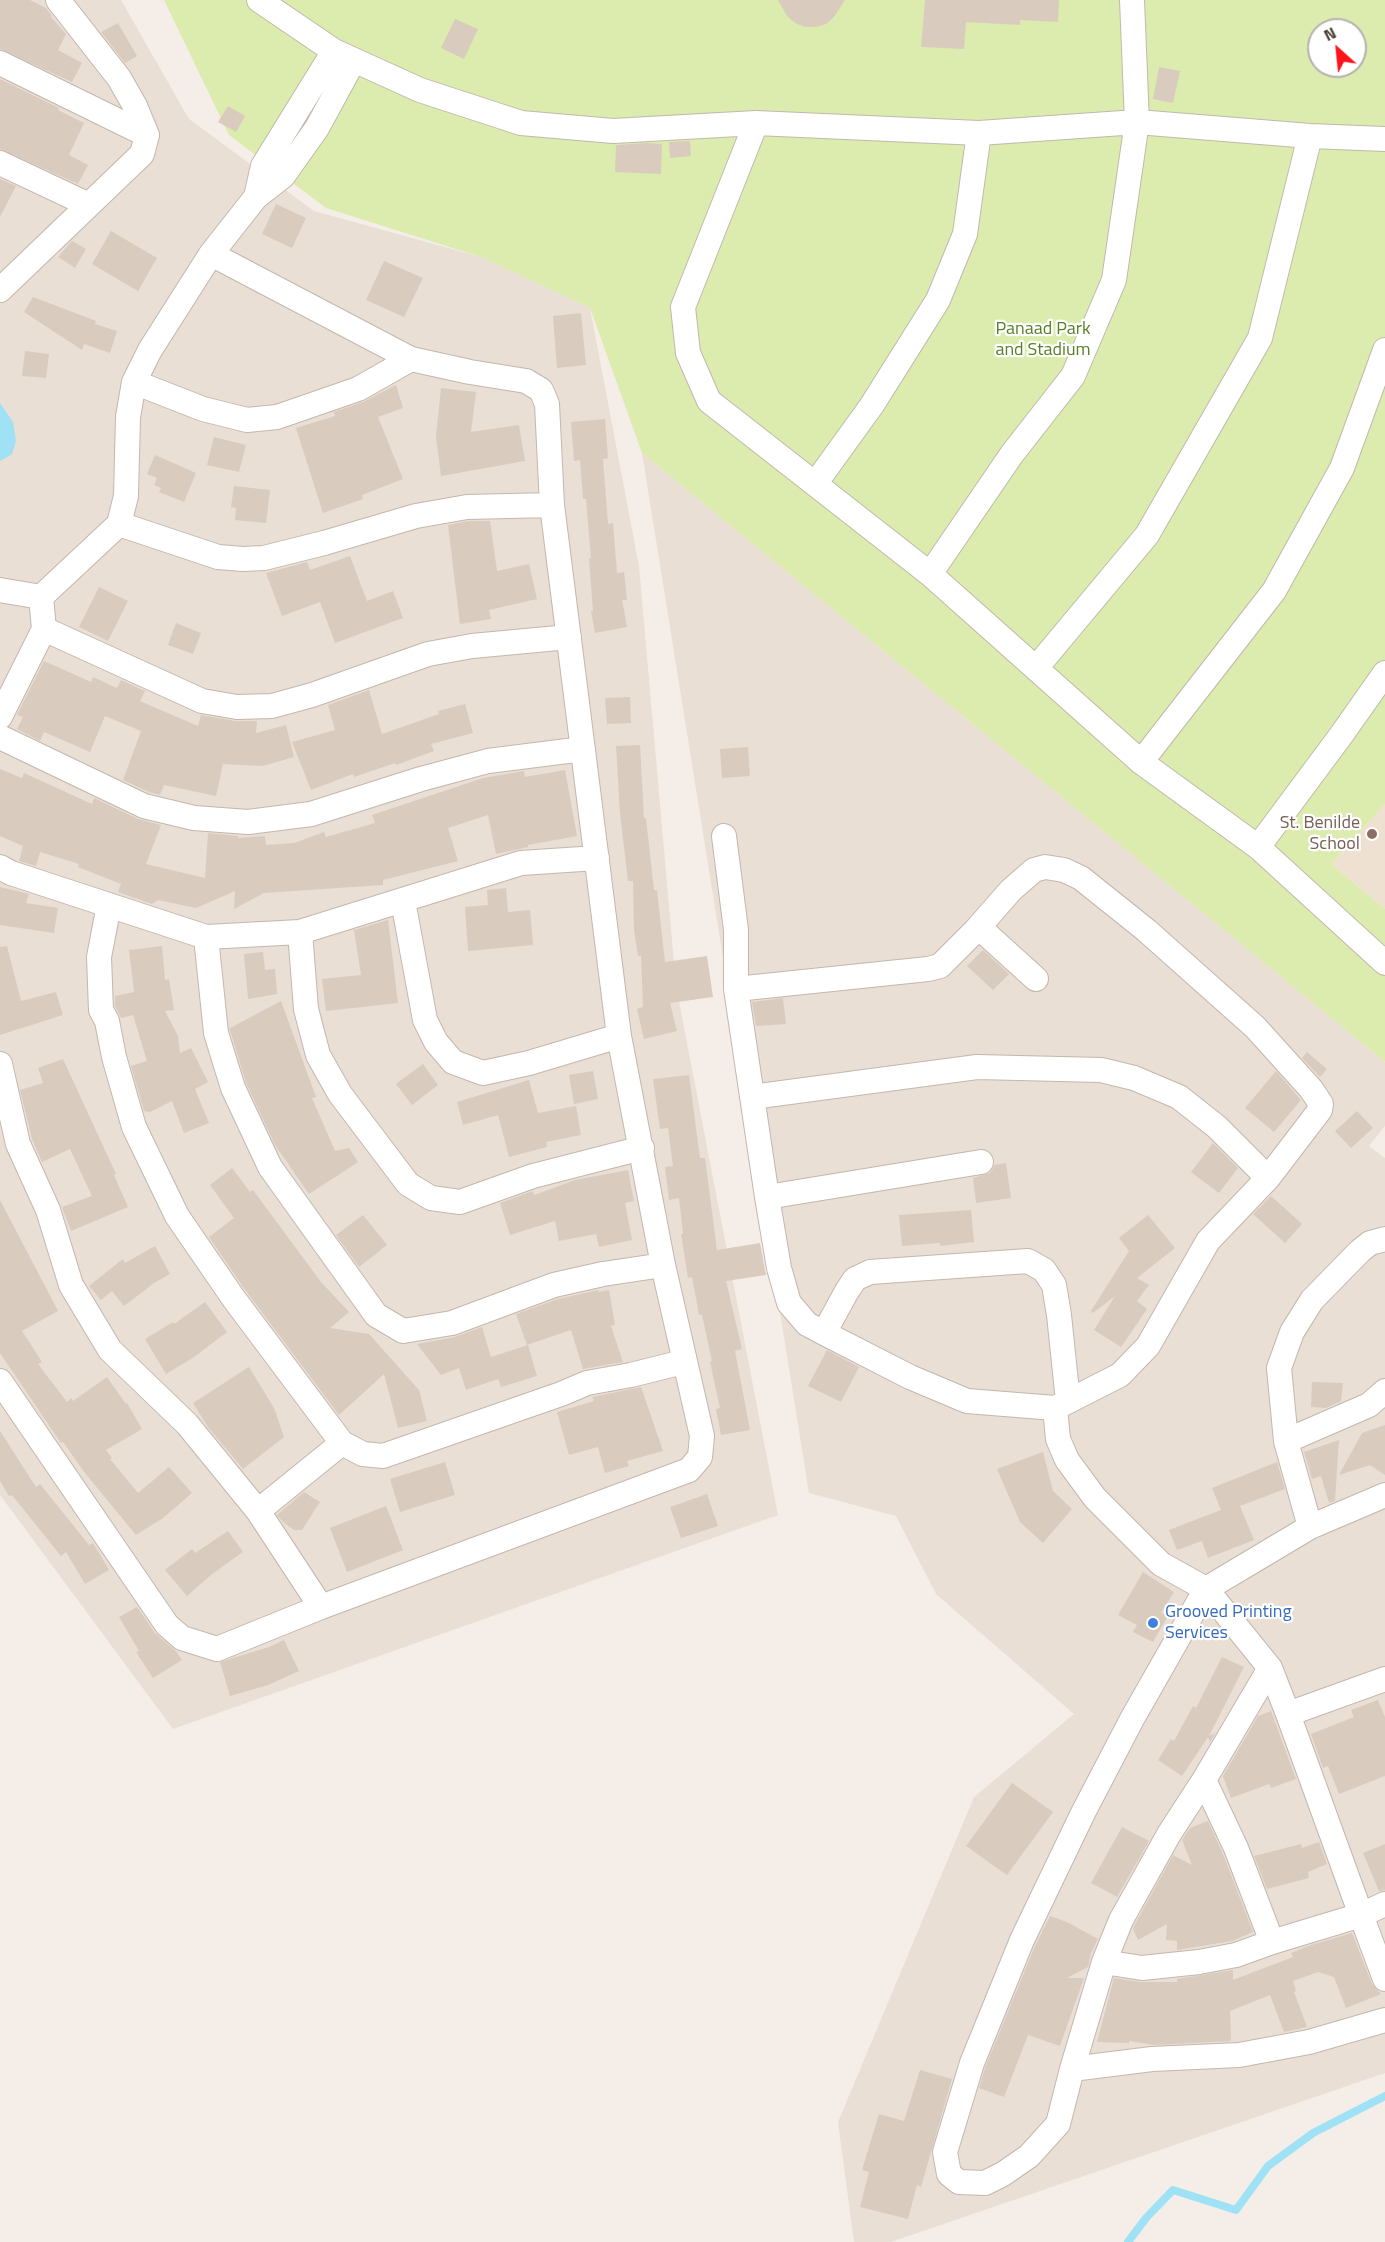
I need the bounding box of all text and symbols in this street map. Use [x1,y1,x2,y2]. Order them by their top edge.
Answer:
north arrow [1307,18,1367,78]
text: N [1319,21,1340,47]
park label: Panaad Park and Stadium [995,319,1091,362]
place label: St. Benilde School [1280,813,1360,856]
marker: St. Benilde School [1365,827,1379,841]
place label: Grooved Printing Services [1165,1602,1292,1644]
marker: Grooved Printing Services [1146,1616,1160,1630]

